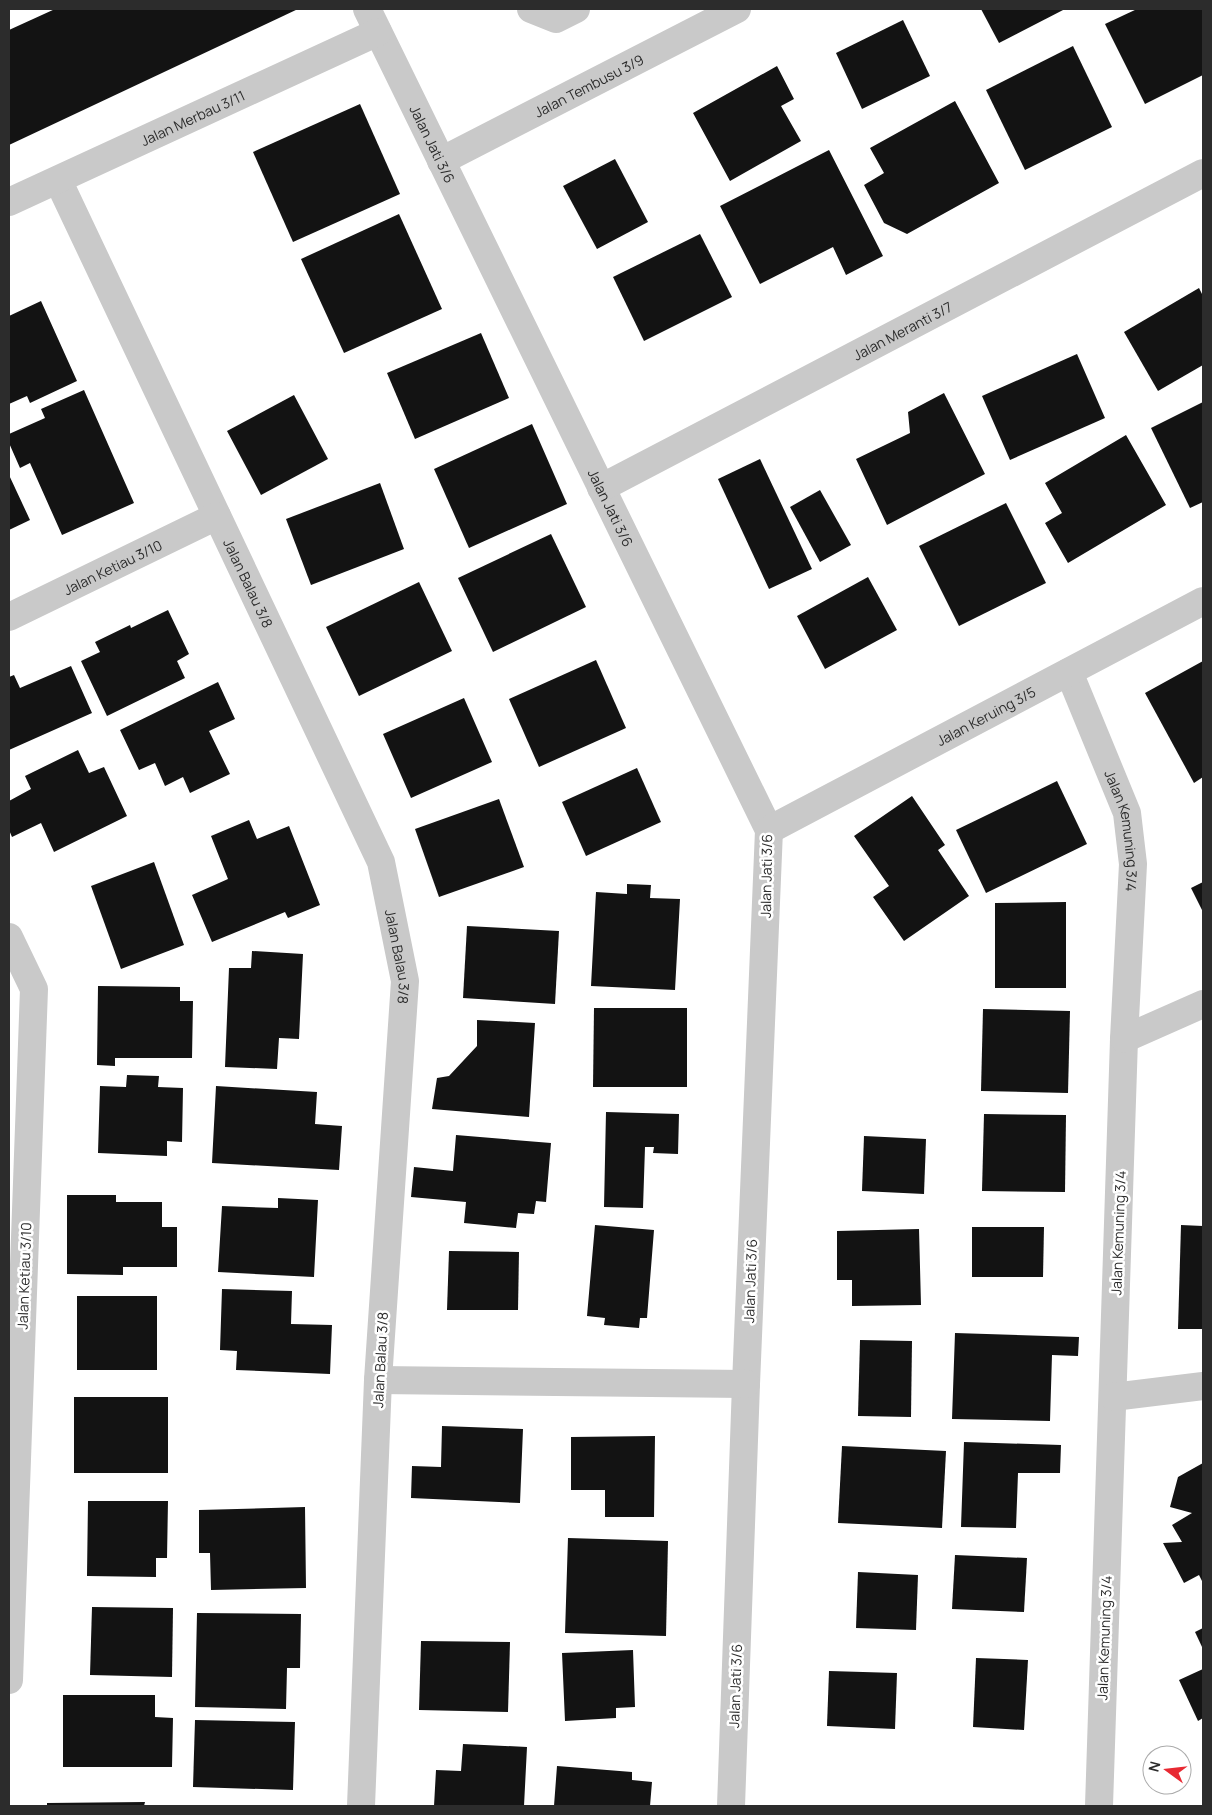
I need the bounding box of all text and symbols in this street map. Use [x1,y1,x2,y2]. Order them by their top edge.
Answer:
street label: Jalan Tembusu 3/9 [531,49,647,121]
street label: Jalan Merbau 3/11 [137,85,248,150]
street label: Jalan Jati 3/6 [406,102,460,186]
street label: Jalan Meranti 3/7 [849,297,955,364]
street label: Jalan Jati 3/6 [584,465,638,550]
street label: Jalan Ketiau 3/10 [60,535,165,599]
street label: Jalan Balau 3/8 [220,535,278,631]
street label: Jalan Keruing 3/5 [933,682,1039,750]
street label: Jalan Kemuning 3/4 [1101,767,1143,892]
street label: Jalan Jati 3/6 [756,834,776,918]
street label: Jalan Balau 3/8 [381,907,415,1005]
street label: Jalan Kemuning 3/4 [1106,1170,1130,1296]
street label: Jalan Ketiau 3/10 [13,1222,35,1330]
street label: Jalan Jati 3/6 [739,1239,761,1323]
street label: Jalan Balau 3/8 [368,1311,392,1409]
street label: Jalan Kemuning 3/4 [1092,1575,1116,1701]
street label: Jalan Jati 3/6 [724,1644,746,1728]
north arrow [1142,1745,1192,1795]
text: N [1143,1759,1164,1774]

